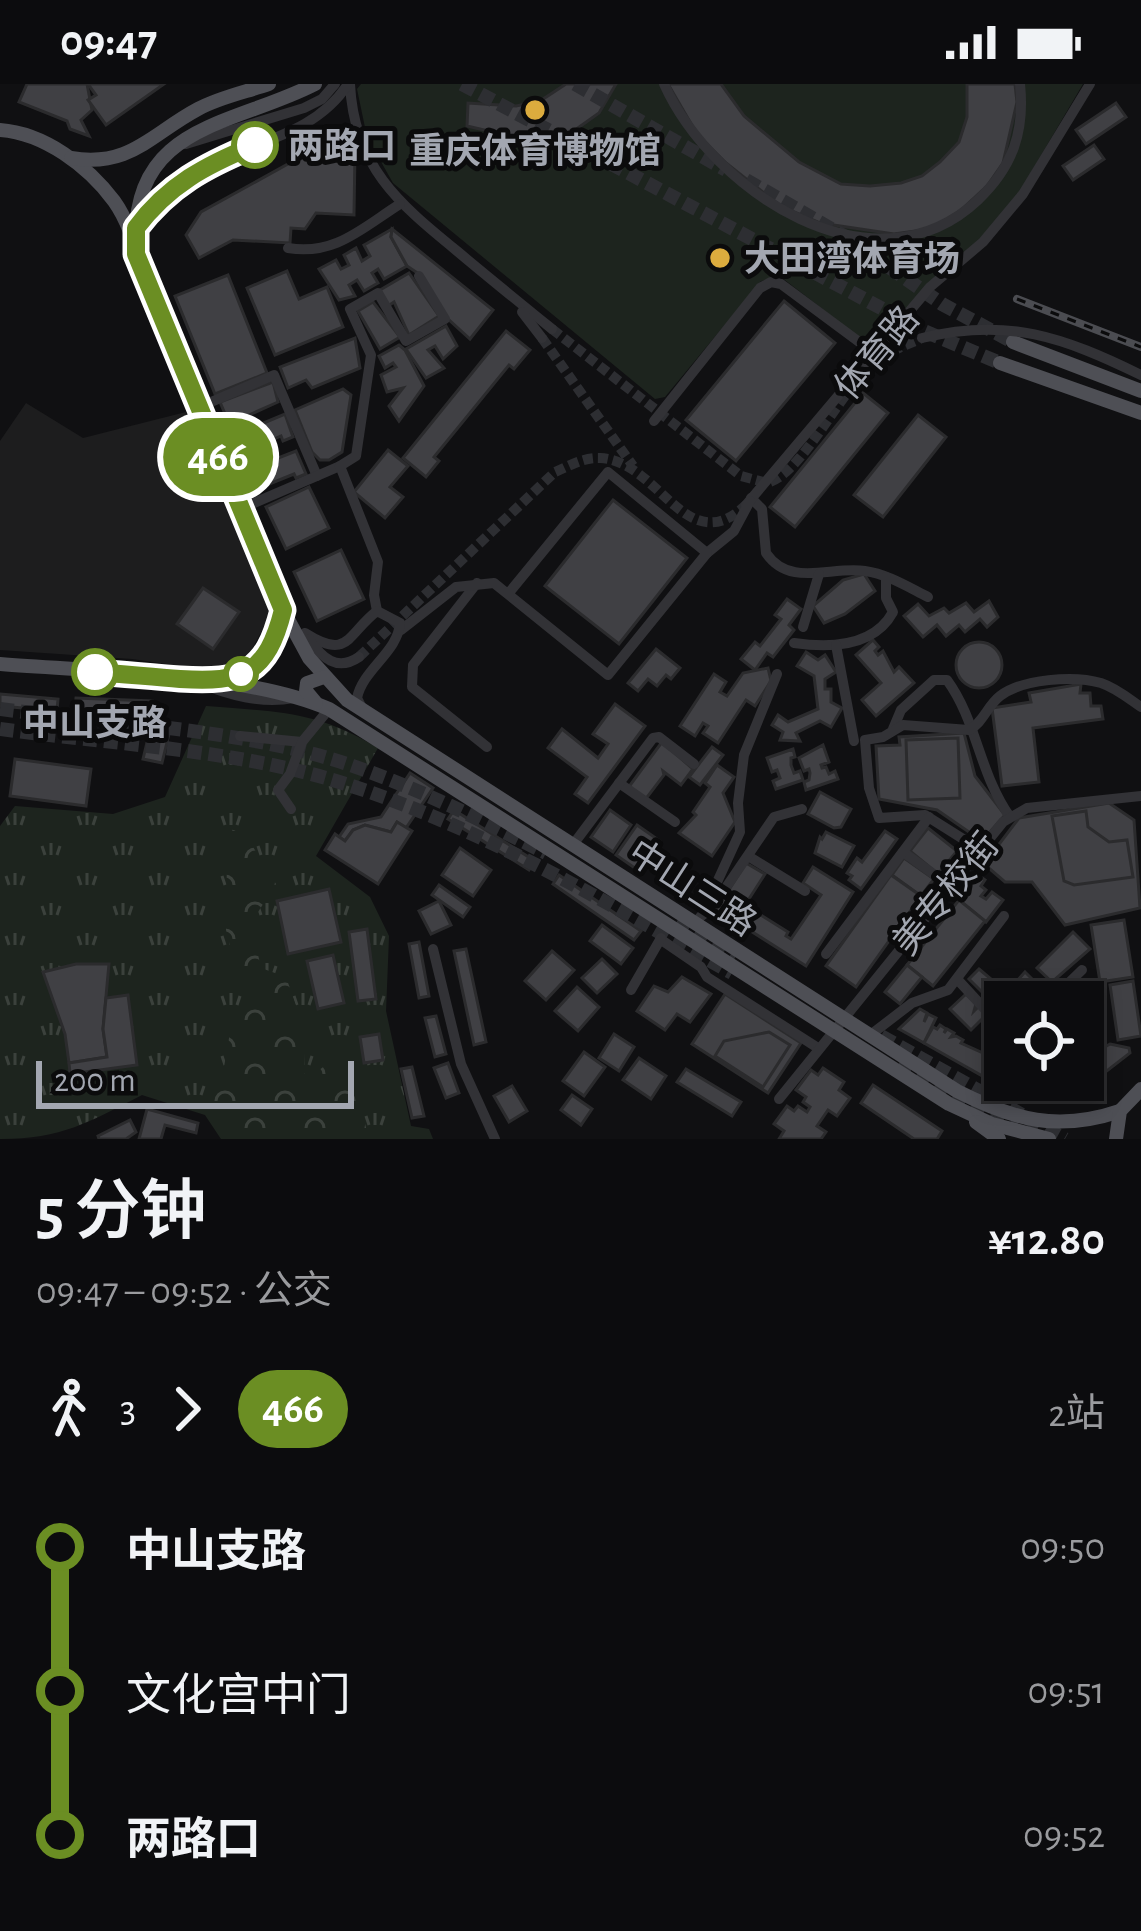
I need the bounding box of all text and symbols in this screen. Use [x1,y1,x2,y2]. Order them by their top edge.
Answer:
text: 09:47 [60,19,158,64]
marker: 重庆体育博物馆 [522,97,548,123]
marker: 两路口 [233,123,277,167]
place label: 两路口 [288,127,396,165]
place label: 重庆体育博物馆 [409,131,661,170]
place label: 大田湾体育场 [744,239,960,278]
marker: 大田湾体育场 [707,245,733,271]
street label: 体育路 [827,299,926,406]
line badge: 466 [149,418,287,496]
text: 466 [187,436,249,478]
marker: 中山支路 [73,650,117,694]
unlabelled marker [225,658,257,690]
place label: 中山支路 [23,704,167,742]
street label: 美专校街 [886,826,1006,962]
street label: 中山三路 [622,833,763,943]
map controls [984,981,1104,1101]
button: locate [984,981,1104,1101]
scale bar [36,1055,354,1108]
text: 200 m [54,1065,136,1098]
text: 5 分钟 [36,1180,206,1246]
text: ¥12.80 [988,1218,1105,1263]
text: 09:47 – 09:52 · 公交 [36,1272,332,1311]
icon: walk [36,1376,102,1442]
icon: forward [154,1376,220,1442]
text: 466 [262,1388,324,1430]
text: 3 [120,1390,136,1429]
text: 2站 [1048,1395,1105,1434]
text: 09:50 [1020,1528,1105,1567]
text: 中山支路 [126,1530,306,1575]
text: 09:51 [1027,1672,1105,1711]
text: 文化宫中门 [126,1674,351,1719]
text: 09:52 [1023,1816,1105,1855]
text: 两路口 [126,1818,261,1863]

